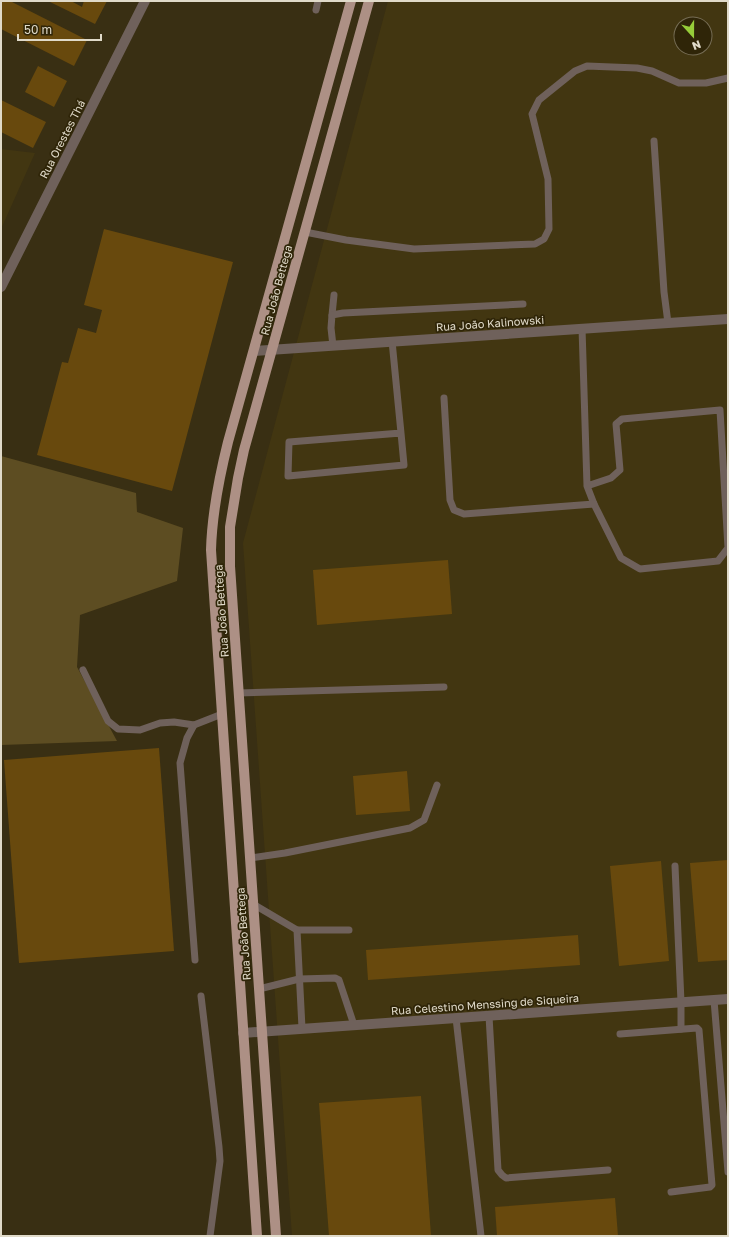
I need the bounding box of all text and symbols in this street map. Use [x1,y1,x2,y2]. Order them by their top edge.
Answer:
scale bar [18,16,101,42]
north arrow [673,16,713,56]
text: 50 m [24,22,52,37]
text: N [691,38,703,53]
street label: Rua Orestes Thá [37,97,87,181]
street label: Rua João Bettega [258,243,294,337]
street label: Rua João Kalinowski [435,313,545,333]
street label: Rua João Bettega [211,564,231,658]
street label: Rua João Bettega [233,887,253,981]
street label: Rua Celestino Menssing de Siqueira [391,991,579,1017]

